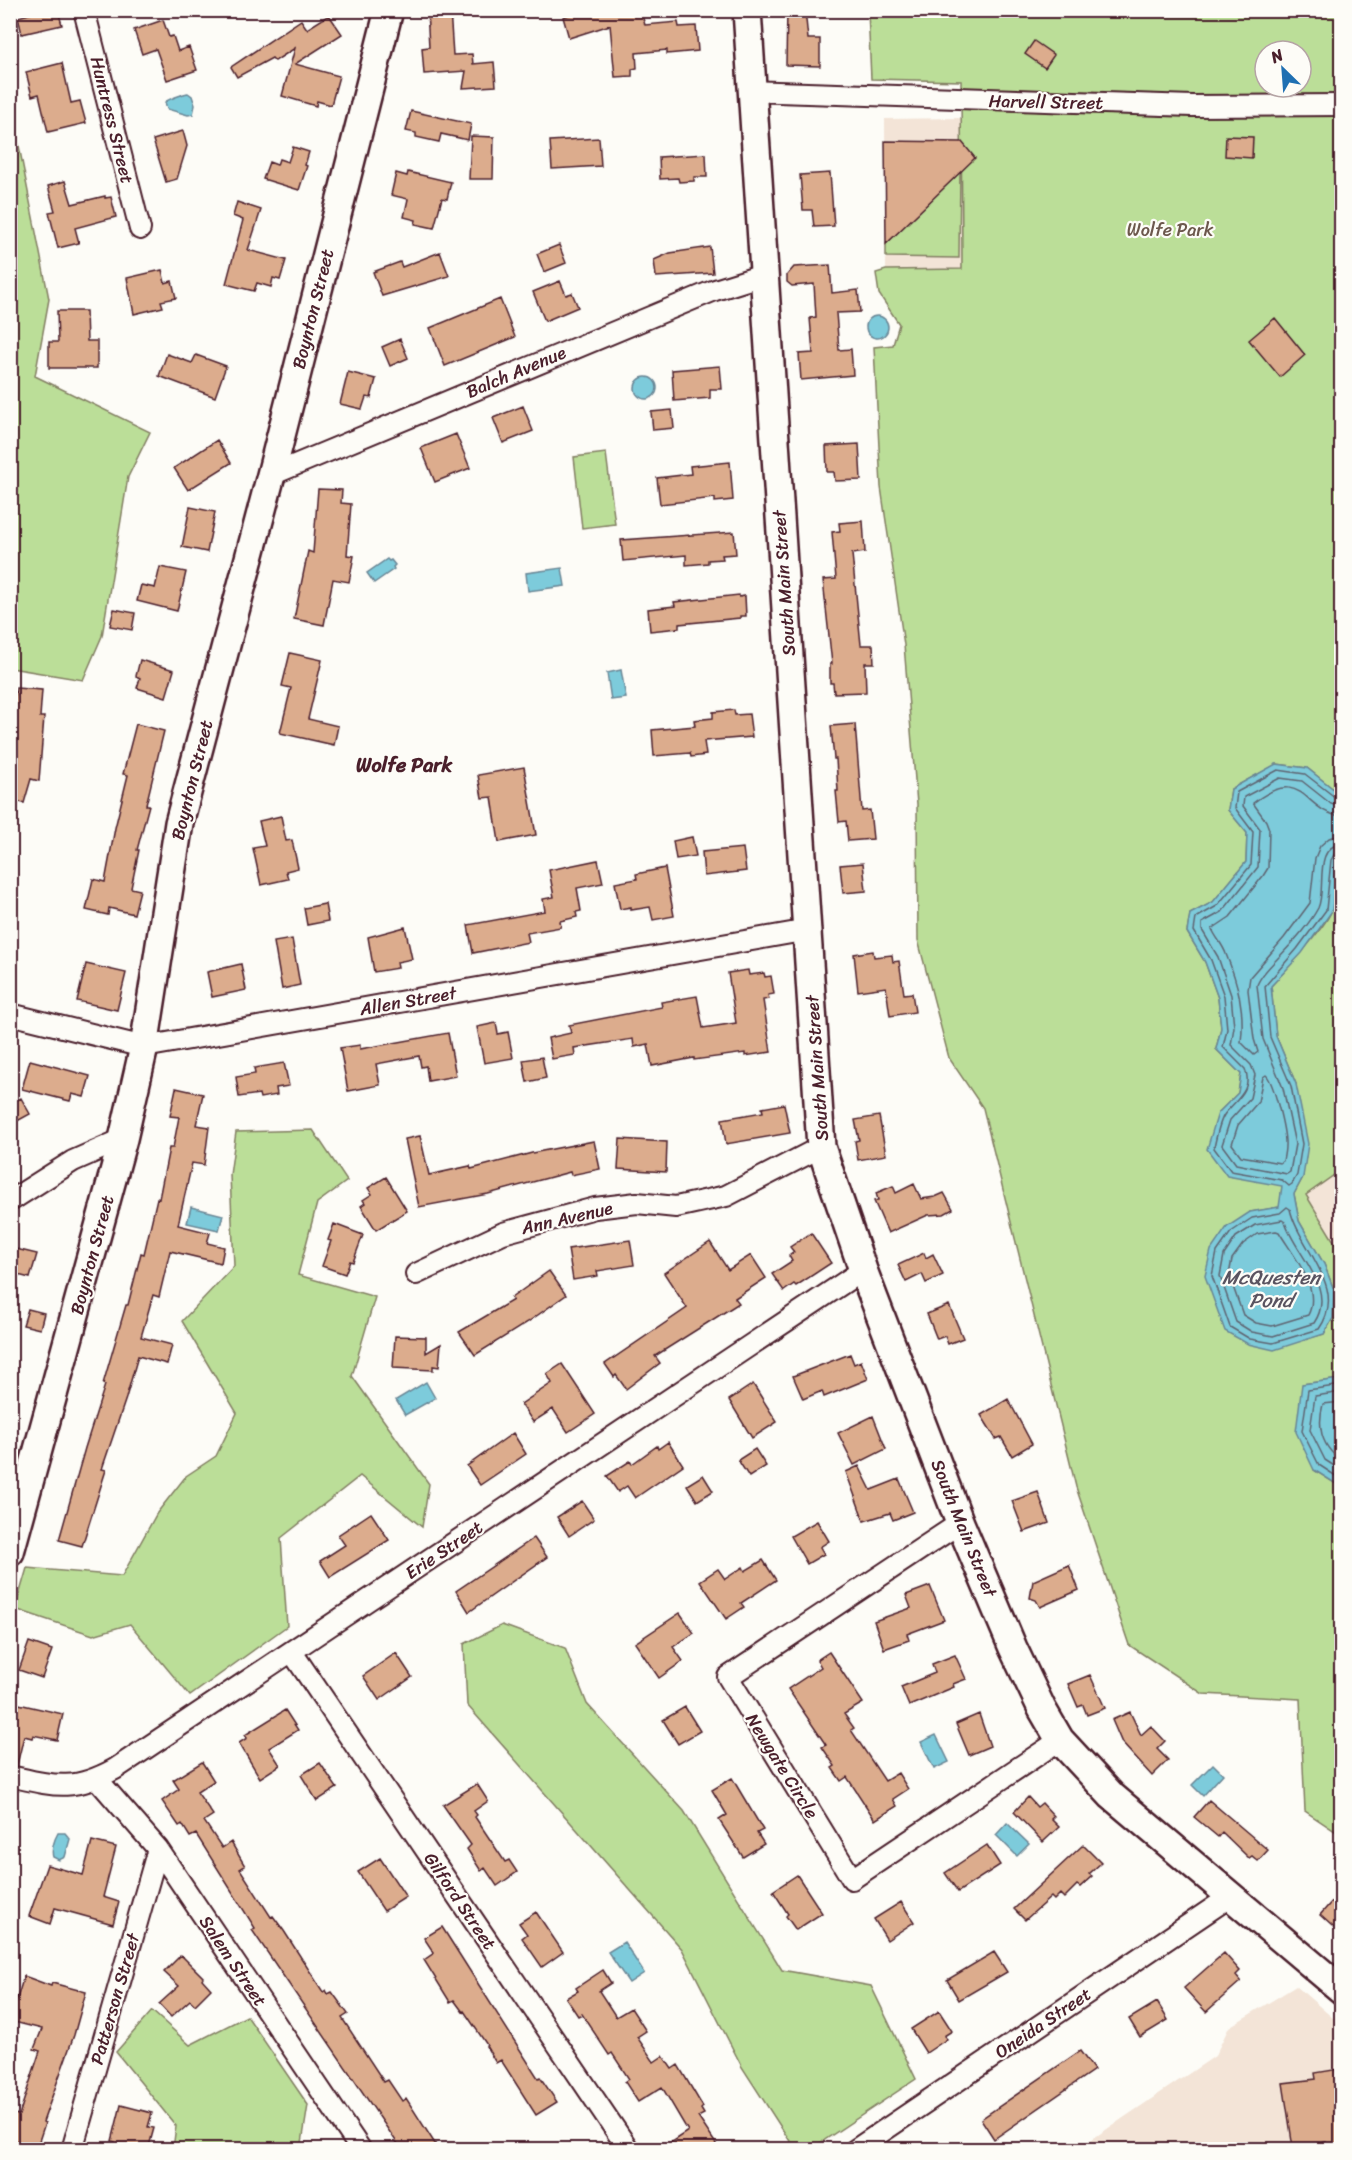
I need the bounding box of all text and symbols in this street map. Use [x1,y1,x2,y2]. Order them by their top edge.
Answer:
north arrow [1253,39,1313,99]
text: N [1265,40,1289,72]
street label: Huntress Street [81,53,143,187]
street label: Harvell Street [988,85,1104,119]
park label: Wolfe Park [1127,214,1214,246]
street label: Boynton Street [283,245,343,372]
street label: Balch Avenue [461,336,571,407]
street label: South Main Street [763,508,805,657]
street label: Boynton Street [162,716,222,843]
district label: Wolfe Park [356,748,453,783]
street label: Allen Street [356,977,460,1025]
street label: South Main Street [796,993,838,1142]
street label: Boynton Street [61,1191,123,1318]
street label: Ann Avenue [517,1192,616,1244]
water label: McQuesten Pond [1222,1260,1322,1318]
street label: South Main Street [922,1454,1006,1602]
street label: Erie Street [398,1512,490,1588]
street label: Newgate Circle [737,1707,827,1825]
street label: Gilford Street [415,1845,505,1957]
street label: Salem Street [190,1909,276,2014]
street label: Patterson Street [81,1929,149,2068]
street label: Oneida Street [988,1979,1098,2067]

